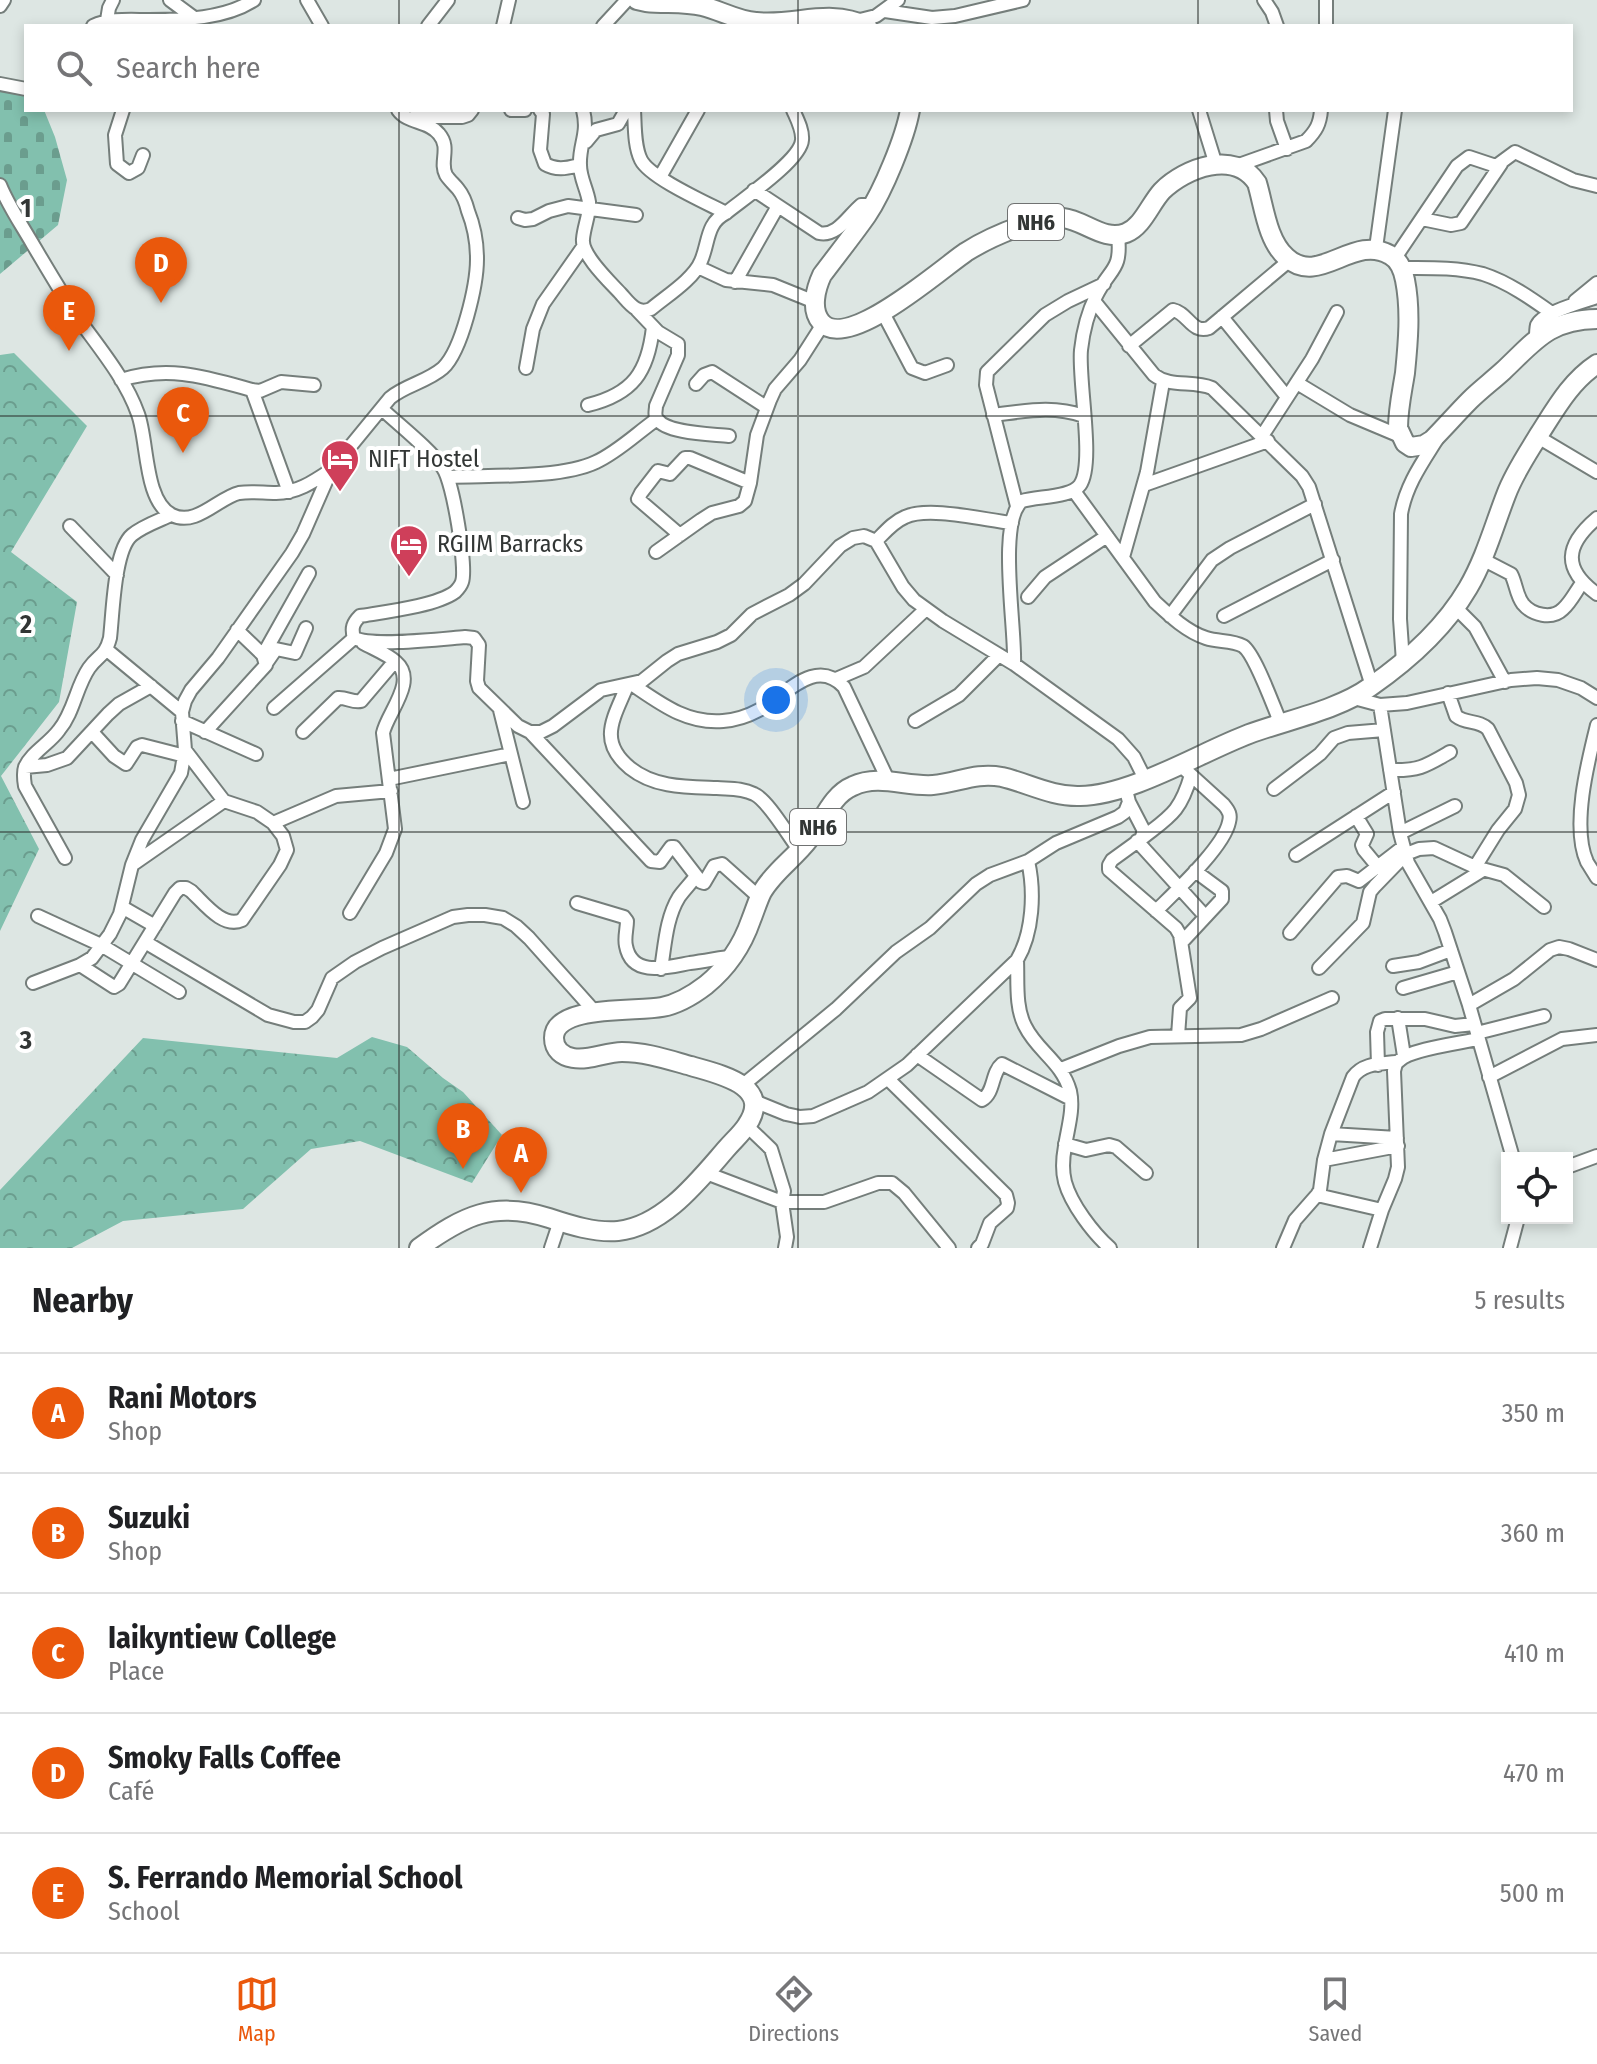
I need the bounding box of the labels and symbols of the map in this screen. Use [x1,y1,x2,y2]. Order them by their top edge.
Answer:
text: 1 [21,193,32,224]
road number: NH6 [1008,204,1064,240]
pin: D [135,237,187,303]
pin: E [43,285,95,351]
pin: C [157,387,209,453]
hotel icon: NIFT Hostel [319,438,361,493]
place label: NIFT Hostel [368,445,479,473]
hotel icon: RGIIM Barracks [388,523,430,578]
place label: RGIIM Barracks [437,530,583,558]
text: 2 [19,609,32,640]
your location [756,680,796,720]
road number: NH6 [790,809,846,845]
text: 3 [19,1025,32,1056]
pin: B [437,1103,489,1169]
pin: A [495,1127,547,1193]

